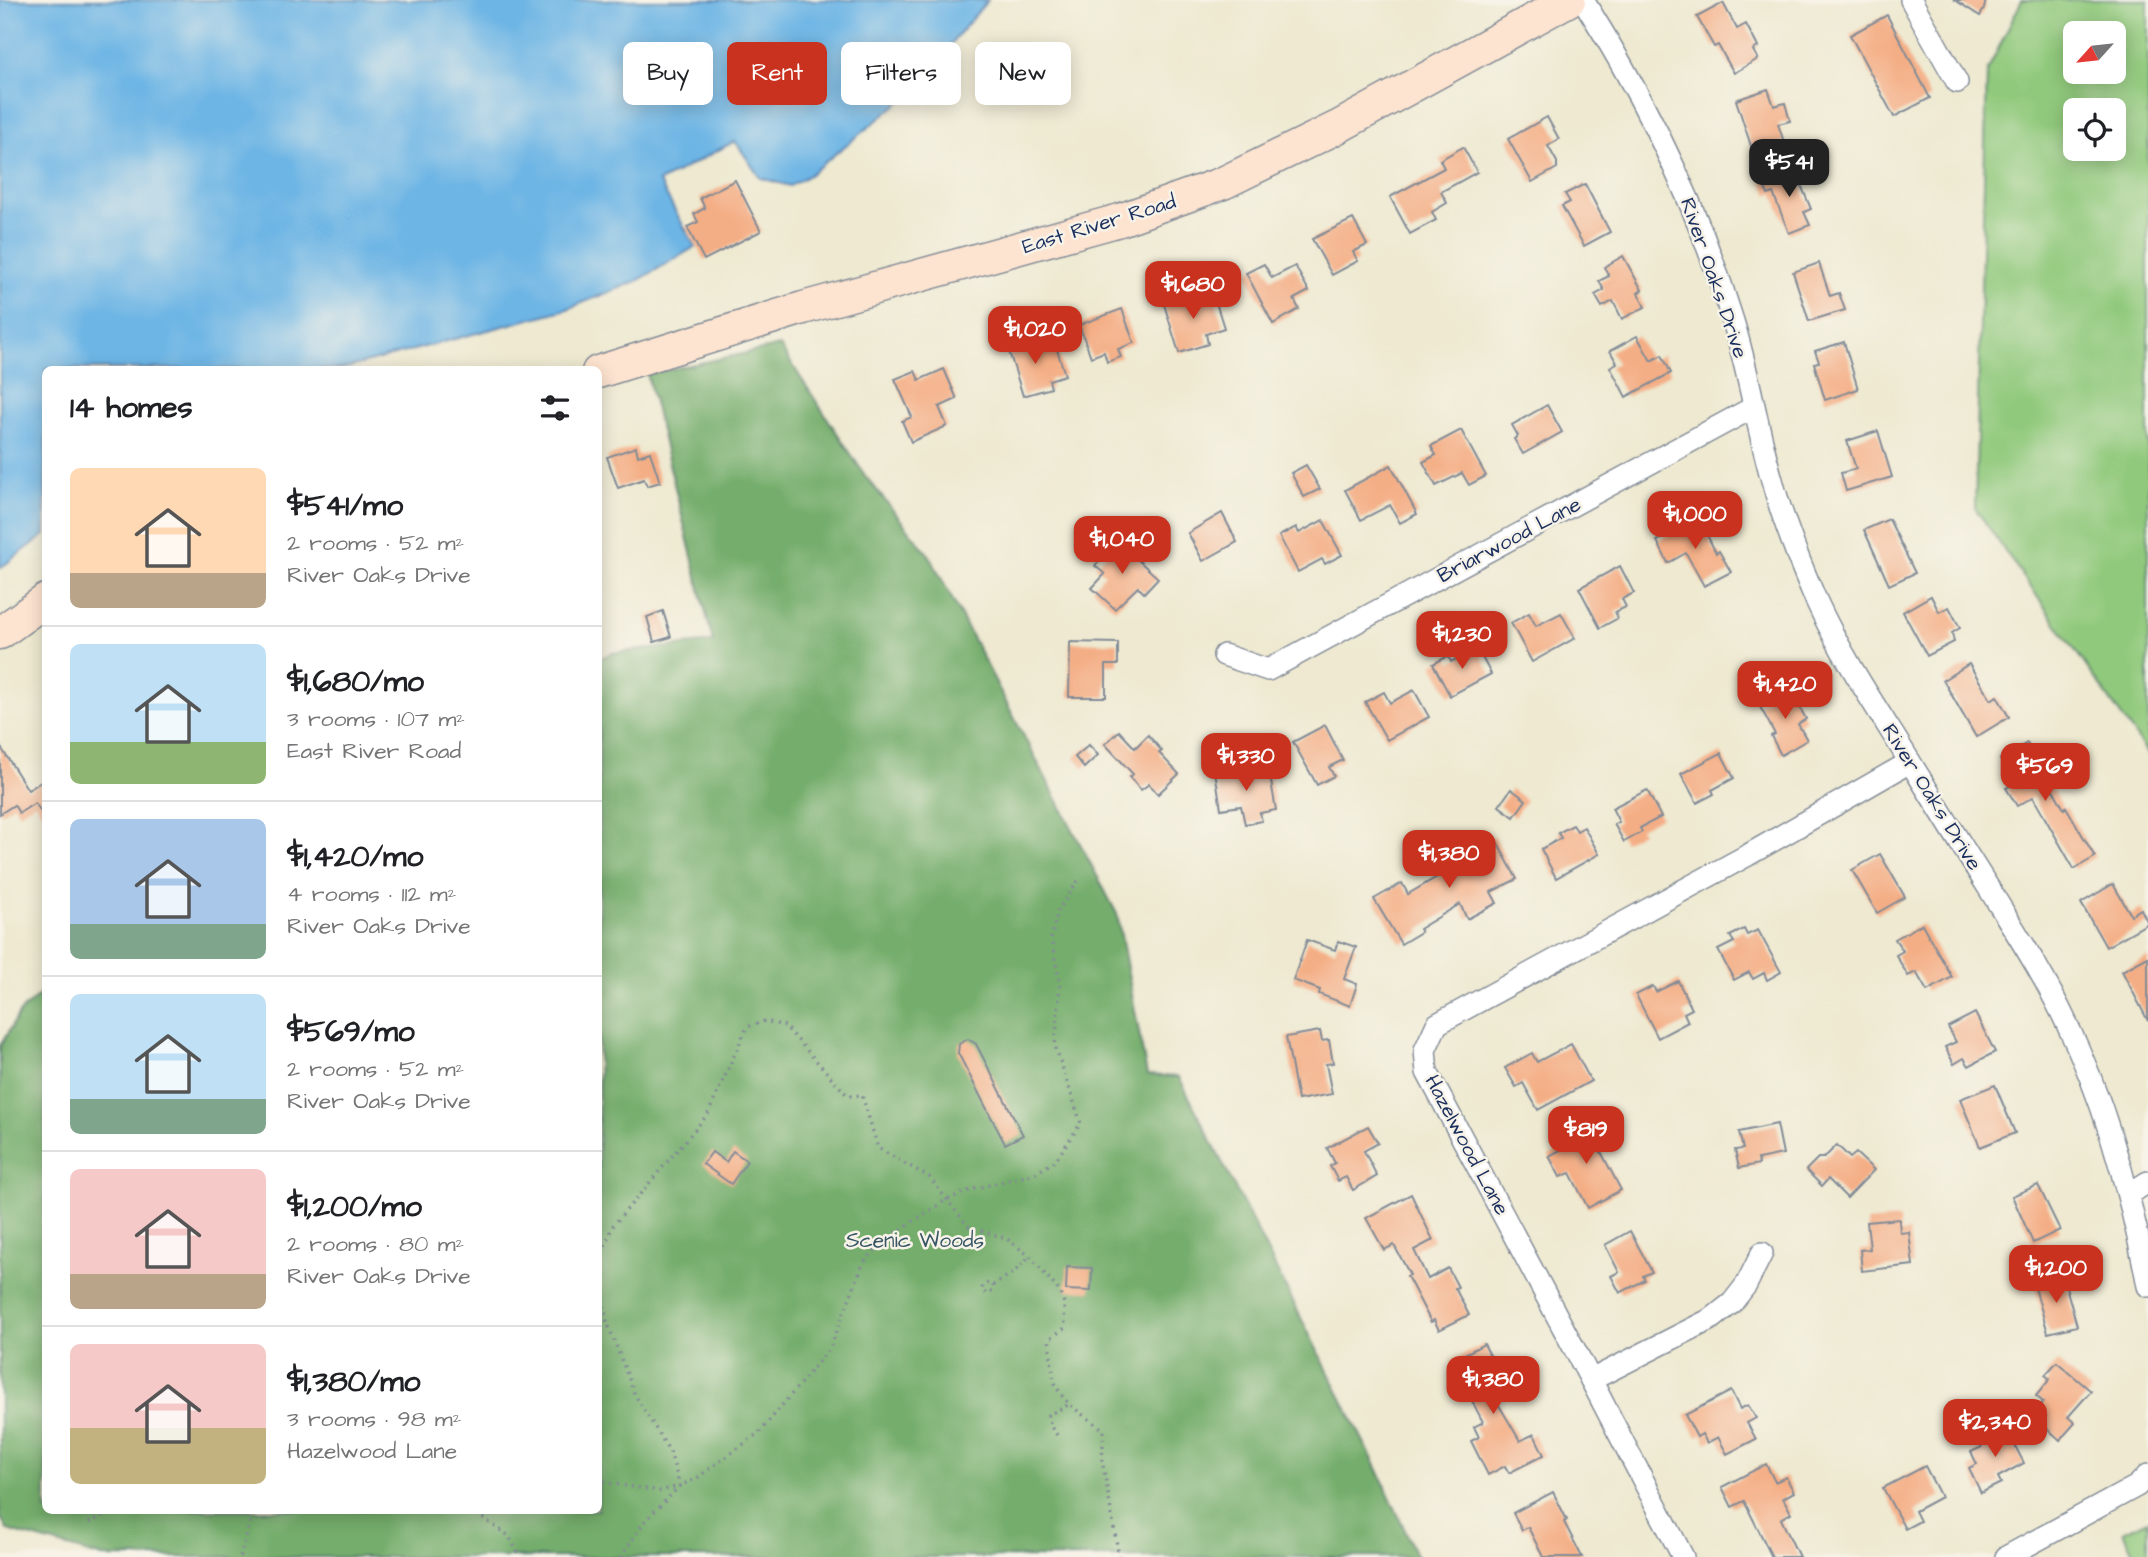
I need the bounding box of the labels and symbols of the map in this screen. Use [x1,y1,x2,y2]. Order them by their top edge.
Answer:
north arrow [2063,21,2126,84]
pin: $541 [1748,140,1830,199]
street label: East River Road [1019,187,1180,261]
street label: River Oaks Drive [1673,194,1755,362]
pin: $1,680 [1136,262,1250,321]
pin: $1,020 [978,306,1092,366]
street label: Briarwood Lane [1432,490,1586,590]
pin: $1,000 [1638,491,1752,551]
pin: $1,040 [1065,516,1179,576]
pin: $1,230 [1405,612,1519,671]
pin: $1,420 [1728,662,1842,721]
street label: River Oaks Drive [1875,718,1989,876]
pin: $1,330 [1189,734,1303,793]
pin: $569 [2004,744,2086,803]
pin: $1,380 [1392,830,1506,890]
street label: Hazelwood Lane [1418,1070,1516,1220]
pin: $819 [1545,1106,1627,1166]
park label: Scenic Woods [846,1226,984,1255]
pin: $1,200 [1999,1246,2113,1305]
pin: $1,380 [1436,1356,1550,1416]
pin: $2,340 [1938,1400,2052,1459]

